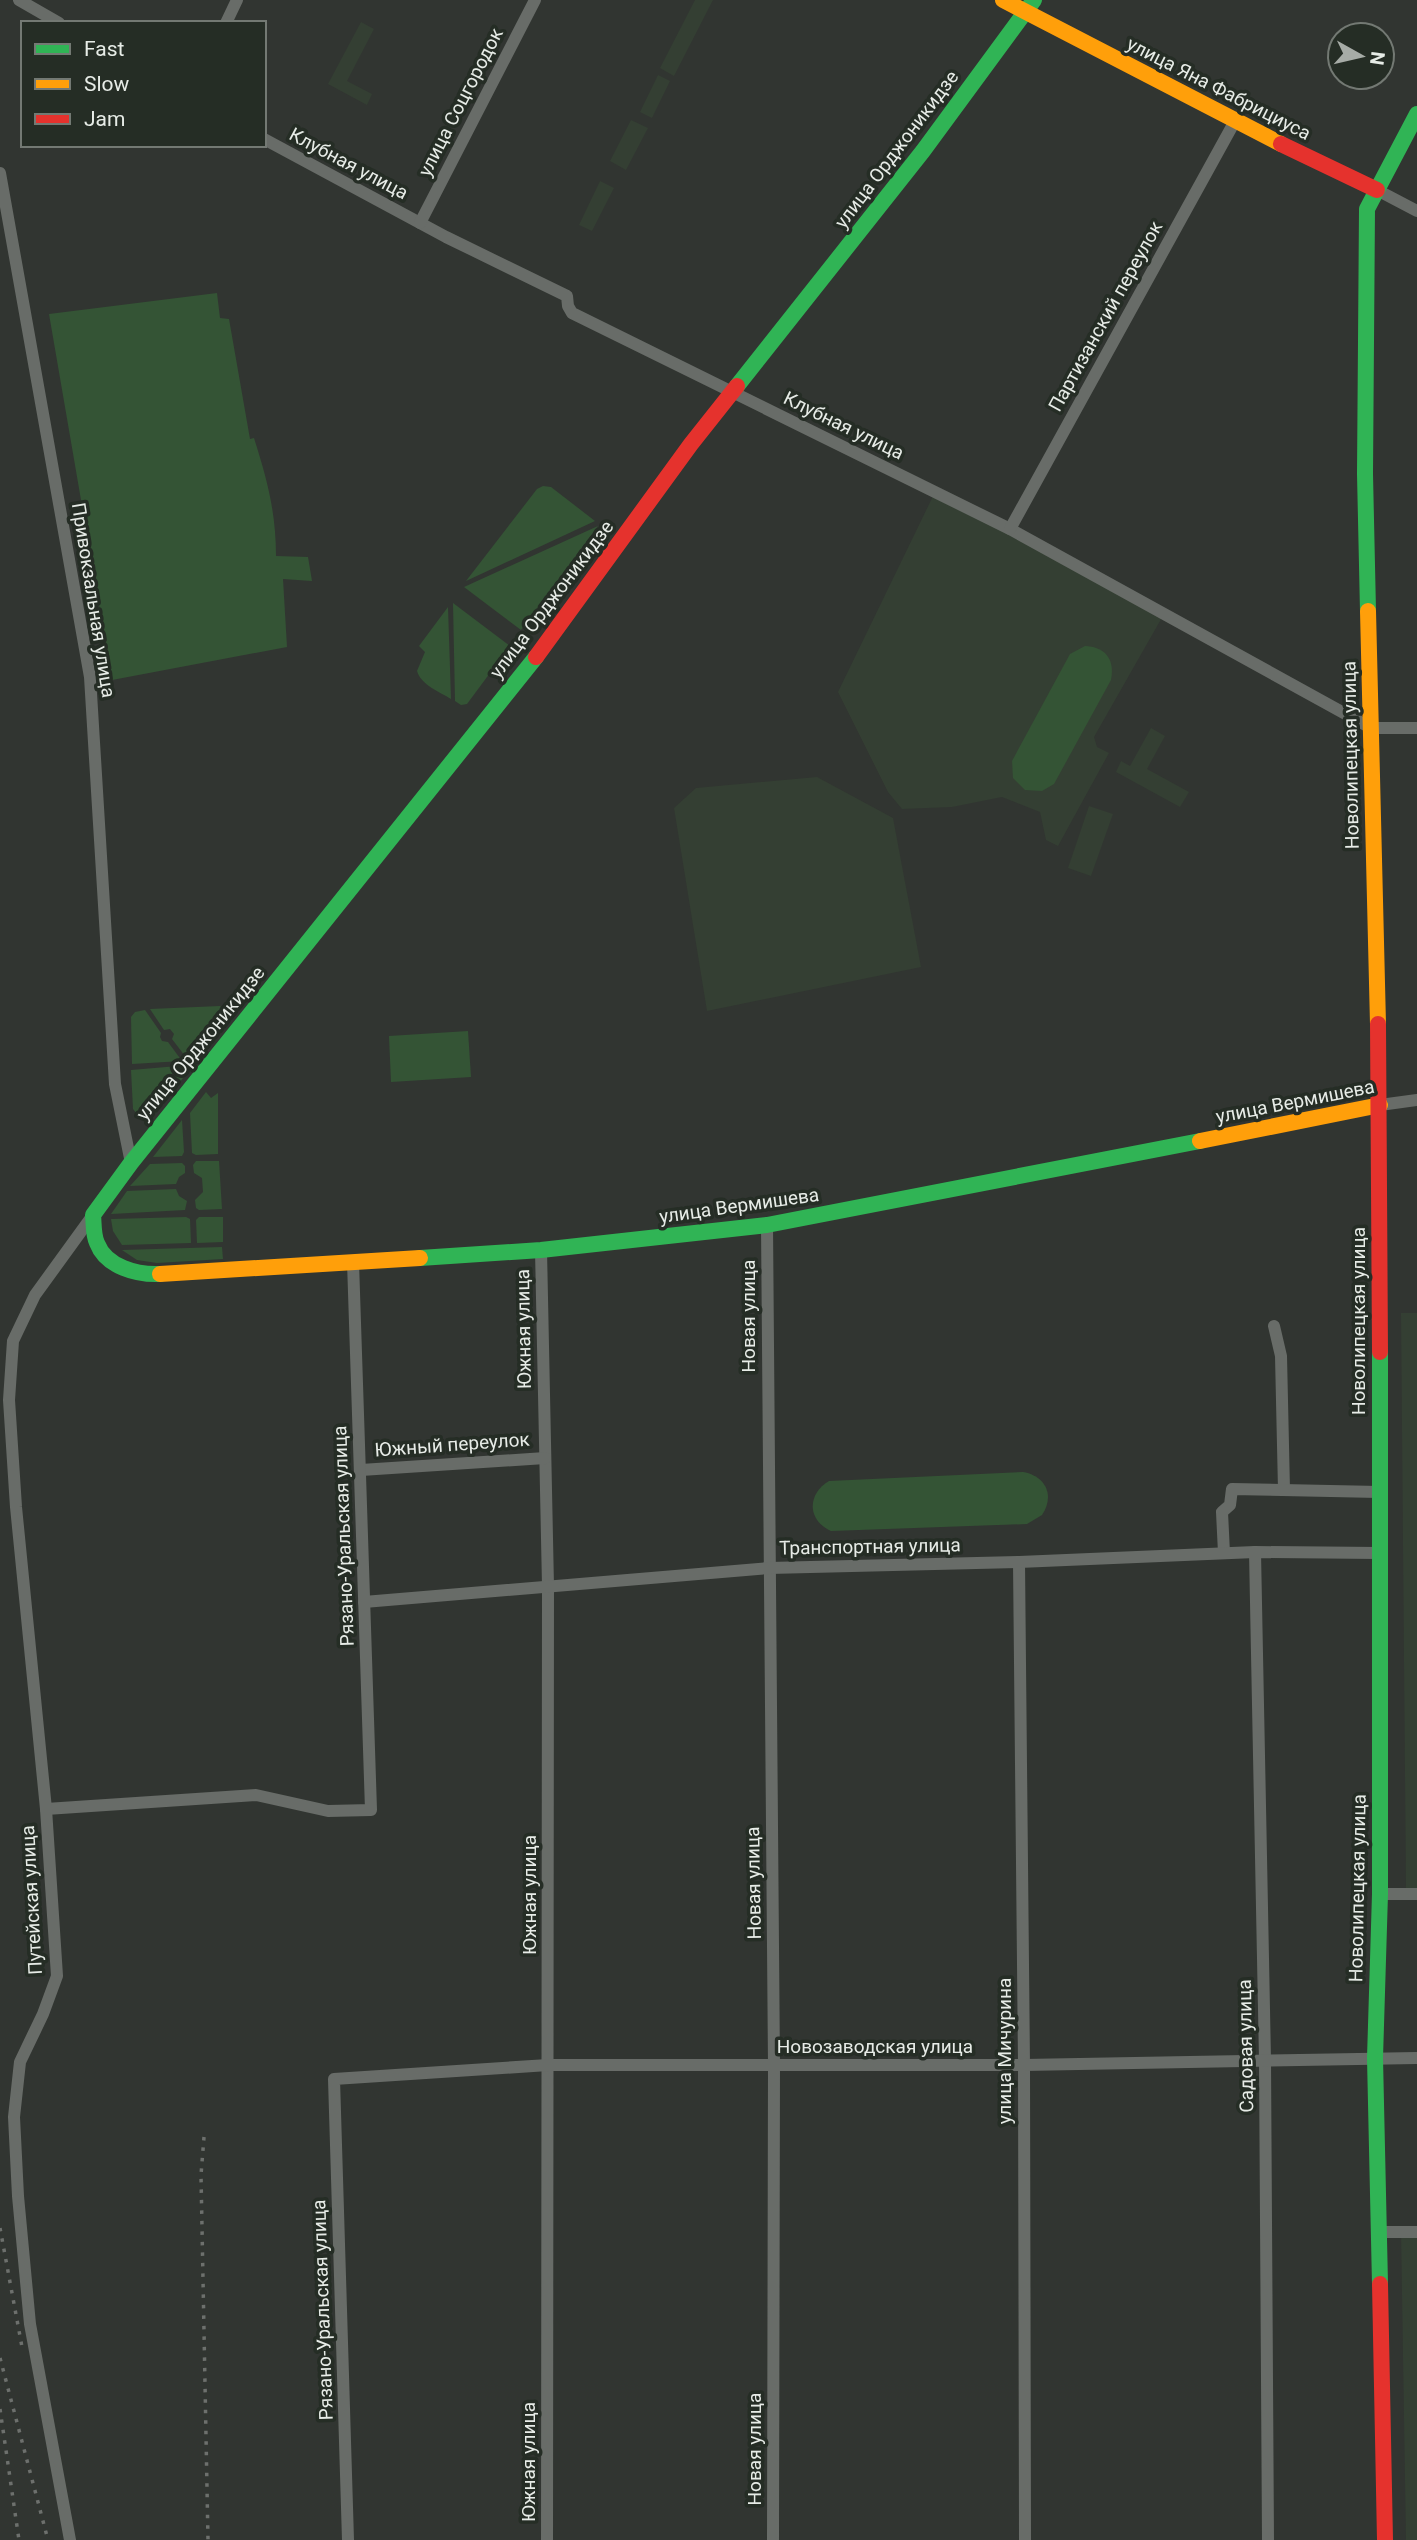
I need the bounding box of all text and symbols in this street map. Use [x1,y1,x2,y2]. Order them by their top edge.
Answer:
legend [21,21,266,147]
north arrow [1326,21,1396,91]
street label: улица Соцгородок [413,24,508,180]
street label: улица Яна Фабрициуса [1123,32,1315,145]
text: Fast [84,37,125,61]
text: N [1365,50,1390,67]
street label: улица Орджоникидзе [830,66,963,233]
text: Slow [84,72,130,96]
text: Jam [84,107,125,131]
street label: Клубная улица [285,123,412,204]
street label: Партизанский переулок [1043,216,1168,415]
street label: Клубная улица [780,386,908,465]
street label: Привокзальная улица [67,501,120,699]
street label: улица Орджоникидзе [485,516,618,683]
street label: Новолипецкая улица [1337,661,1364,849]
street label: улица Орджоникидзе [131,962,270,1125]
street label: улица Вермишева [1214,1075,1376,1128]
street label: улица Вермишева [658,1183,820,1228]
street label: Новолипецкая улица [1347,1227,1370,1415]
street label: Новая улица [737,1260,760,1372]
street label: Южная улица [511,1269,536,1389]
street label: Рязано-Уральская улица [328,1425,359,1647]
street label: Южный переулок [374,1428,531,1461]
street label: Транспортная улица [779,1533,961,1560]
street label: Новолипецкая улица [1344,1794,1371,1982]
street label: Путейская улица [16,1825,47,1975]
street label: Новая улица [741,1826,766,1940]
street label: Южная улица [518,1835,541,1955]
street label: улица Мичурина [993,1978,1016,2124]
street label: Садовая улица [1233,1979,1258,2113]
street label: Новозаводская улица [777,2035,973,2058]
street label: Рязано-Уральская улица [307,2199,338,2421]
street label: Новая улица [743,2393,766,2505]
street label: Южная улица [517,2402,540,2522]

